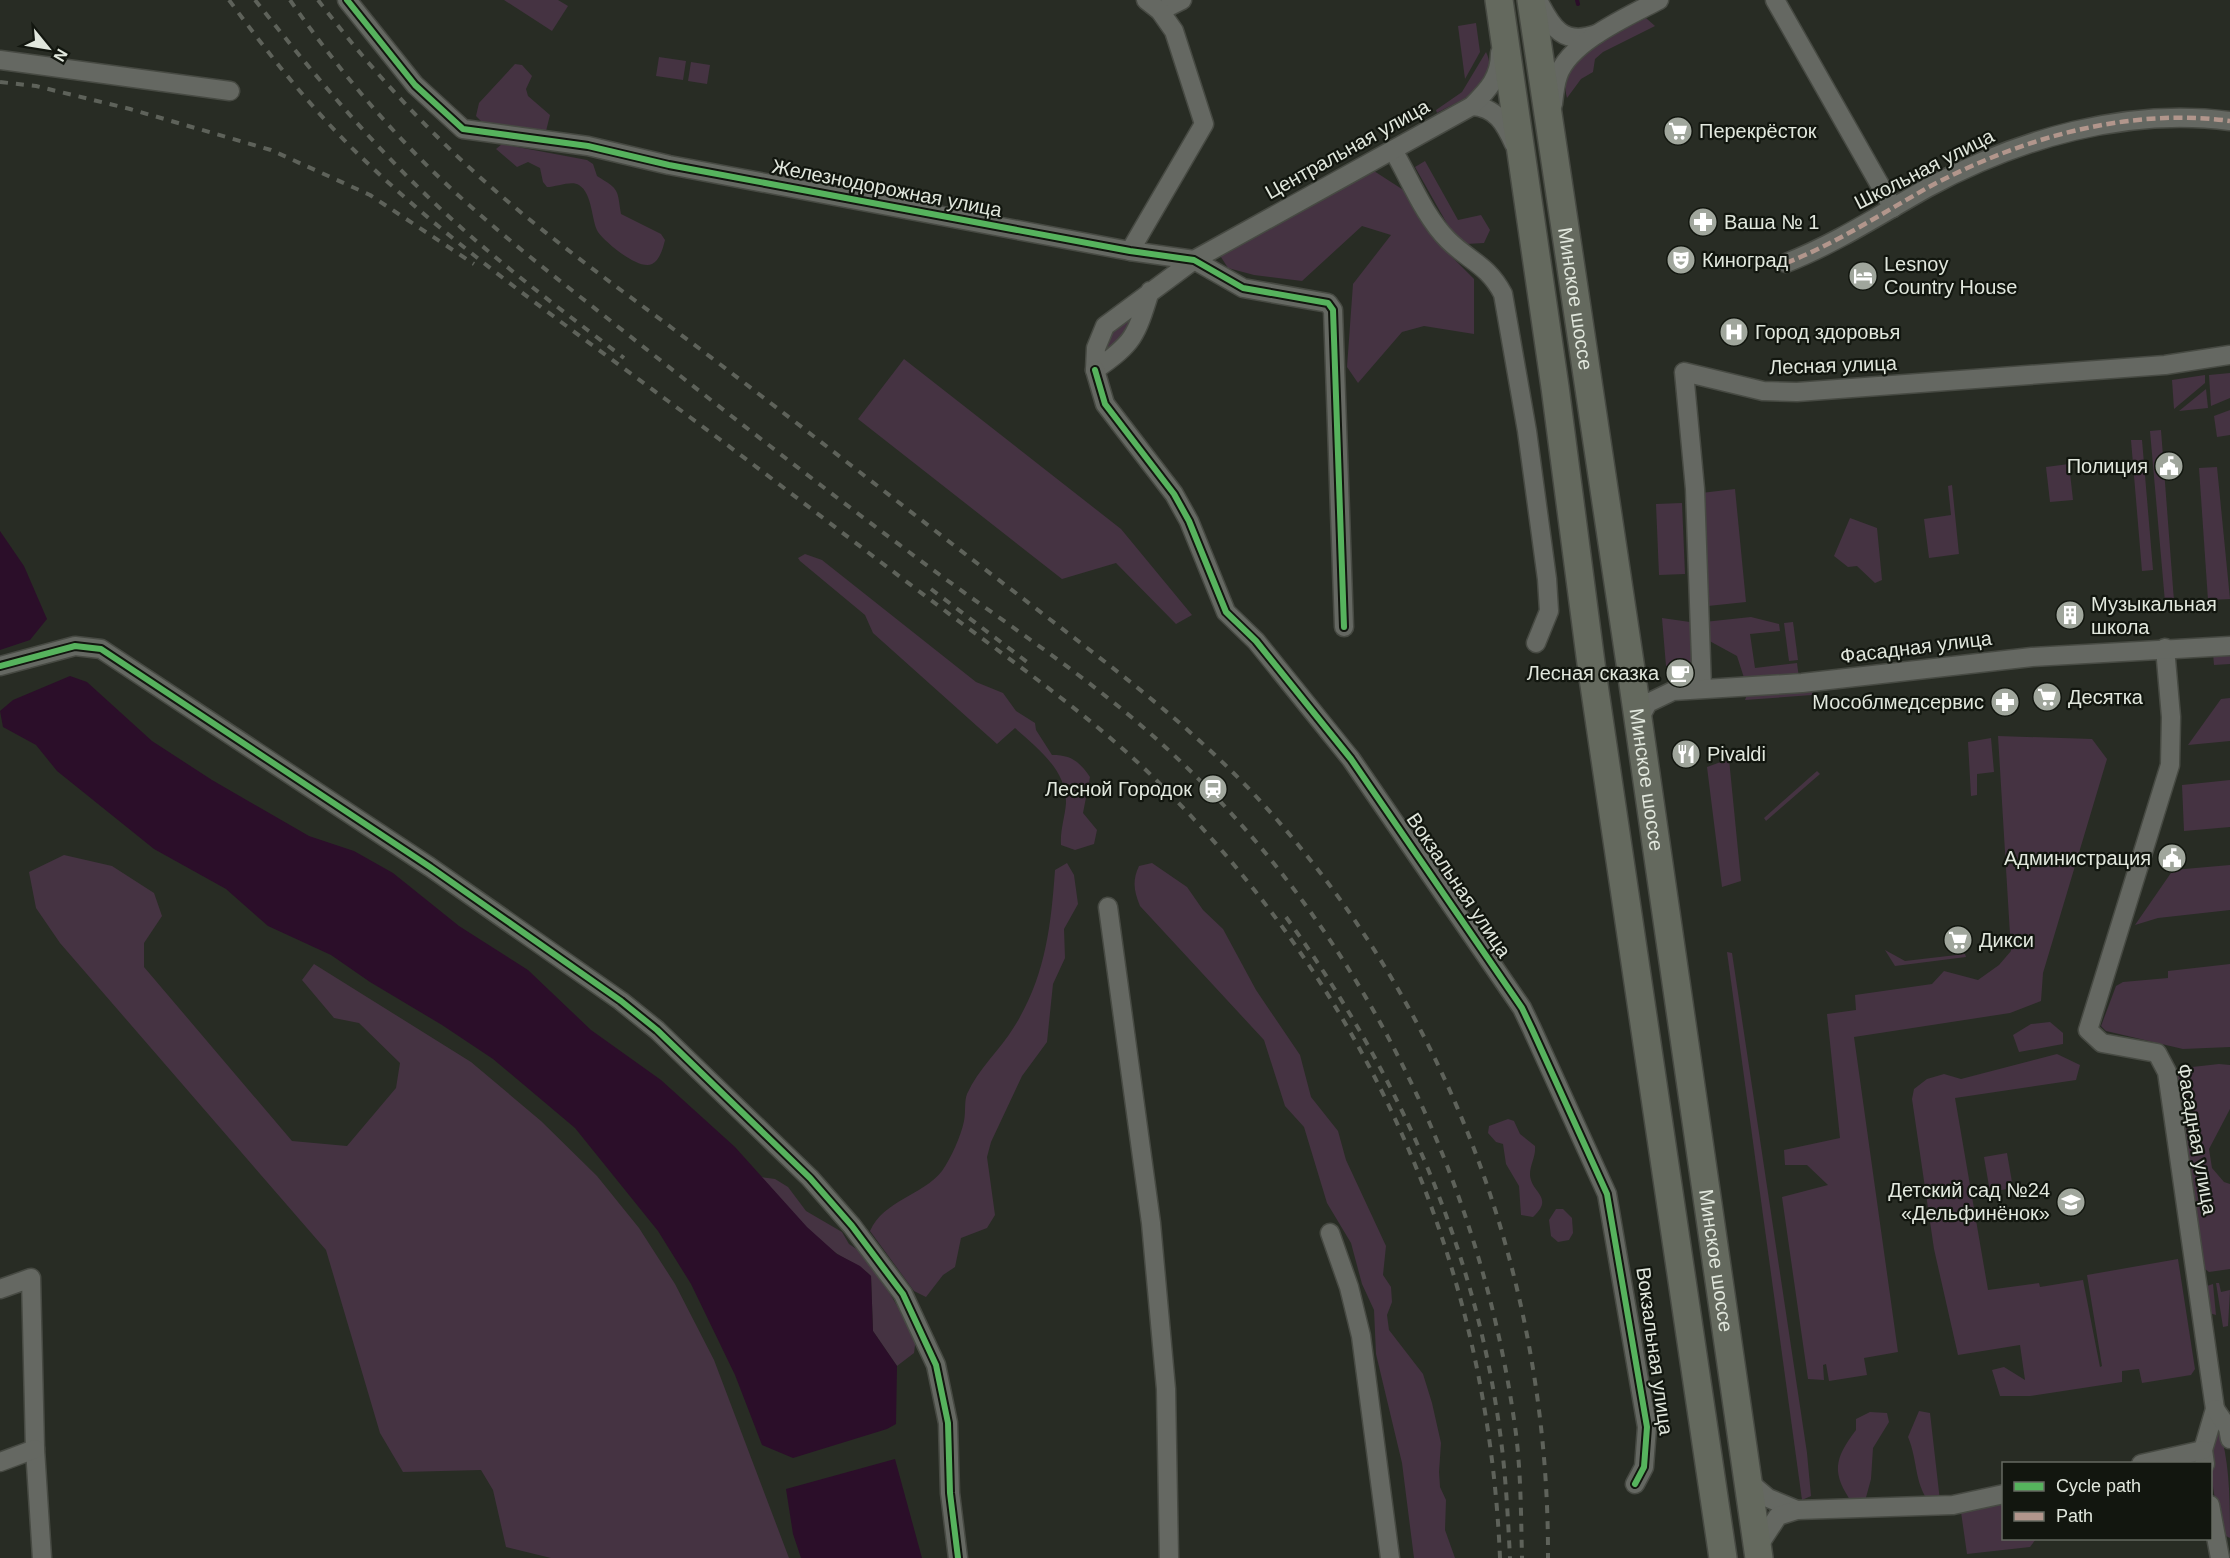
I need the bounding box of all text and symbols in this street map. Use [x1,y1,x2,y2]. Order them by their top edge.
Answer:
north arrow [18,18,78,78]
text: N [50,46,71,65]
street label: Центральная улица [1261,94,1434,203]
supermarket icon: Перекрёсток [1662,115,1694,147]
place label: Перекрёсток [1699,120,1817,142]
street label: Школьная улица [1851,124,1998,214]
street label: Железнодорожная улица [770,155,1005,221]
pharmacy icon: Ваша № 1 [1687,206,1719,238]
place label: Ваша № 1 [1724,211,1819,233]
street label: Минское шоссе [1554,226,1597,372]
theatre icon: Киноград [1665,244,1697,276]
place label: Киноград [1702,249,1789,271]
place label: Lesnoy Country House [1884,253,2017,298]
hotel icon: Lesnoy Country House [1847,260,1879,292]
hospital icon: Город здоровья [1718,316,1750,348]
place label: Город здоровья [1755,321,1900,343]
street label: Лесная улица [1769,352,1898,378]
public building icon: Полиция [2153,450,2185,482]
place label: Полиция [2067,455,2148,477]
place label: Музыкальная школа [2091,593,2217,638]
building icon: Музыкальная школа [2054,599,2086,631]
street label: Фасадная улица [1839,627,1994,667]
cafe icon: Лесная сказка [1664,657,1696,689]
place label: Лесная сказка [1527,662,1660,684]
supermarket icon: Десятка [2031,681,2063,713]
pharmacy icon: Мособлмедсервис [1989,686,2021,718]
place label: Десятка [2068,686,2144,708]
place label: Мособлмедсервис [1812,691,1984,713]
street label: Минское шоссе [1626,707,1668,852]
restaurant icon: Pivaldi [1670,738,1702,770]
place label: Pivaldi [1707,743,1766,765]
station icon: Лесной Городок [1197,773,1229,805]
place label: Лесной Городок [1045,778,1192,800]
street label: Вокзальная улица [1403,809,1516,962]
public building icon: Администрация [2156,842,2188,874]
place label: Администрация [2004,847,2151,869]
supermarket icon: Дикси [1942,924,1974,956]
place label: Дикси [1979,929,2034,951]
street label: Фасадная улица [2173,1062,2221,1217]
place label: Детский сад №24 «Дельфинёнок» [1888,1179,2050,1224]
school or university icon: Детский сад №24 «Дельфинёнок» [2055,1186,2087,1218]
street label: Минское шоссе [1695,1188,1737,1333]
street label: Вокзальная улица [1632,1266,1678,1437]
legend [2002,1462,2212,1540]
text: Cycle path [2056,1476,2141,1496]
text: Path [2056,1506,2093,1526]

